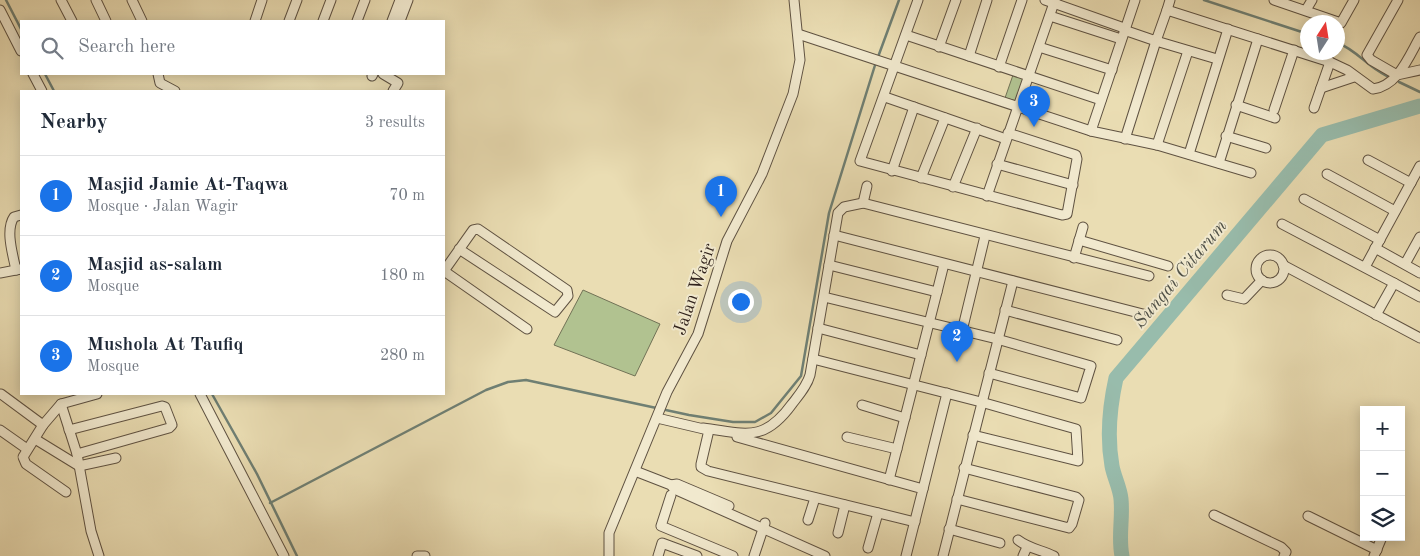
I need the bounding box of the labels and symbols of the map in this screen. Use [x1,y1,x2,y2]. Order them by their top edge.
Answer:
north arrow [1300,15,1345,60]
pin: 3 [1018,86,1050,127]
pin: 1 [705,176,737,217]
water label: Sungai Citarum [1131,217,1231,332]
street label: Jalan Wagir [671,241,719,338]
your location [728,289,754,315]
pin: 2 [941,321,973,362]

